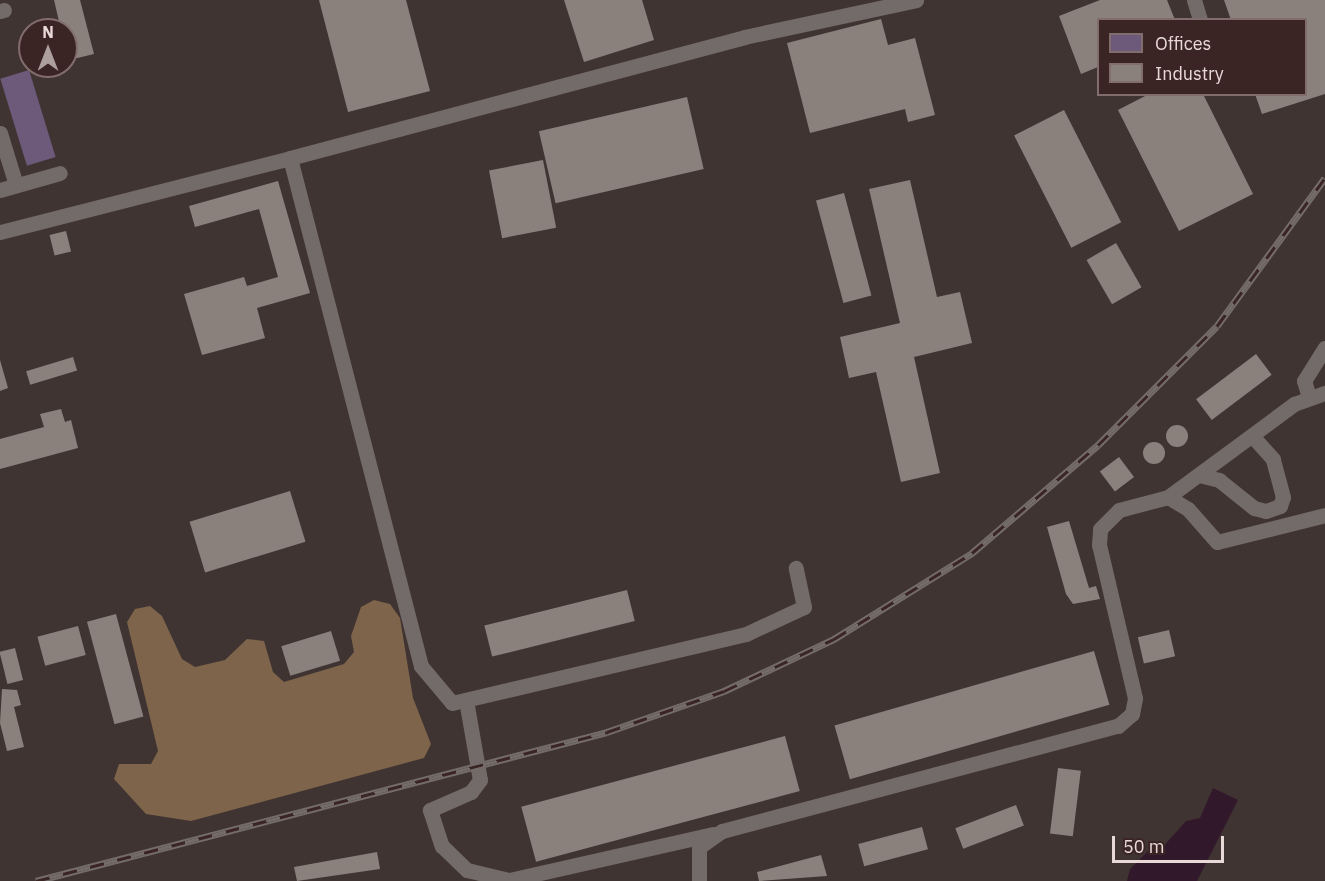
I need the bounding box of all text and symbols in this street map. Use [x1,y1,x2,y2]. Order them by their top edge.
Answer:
north arrow [18,18,78,78]
legend [1097,18,1307,96]
text: N [42,22,54,42]
text: Offices [1155,32,1211,55]
text: Industry [1155,62,1224,85]
scale bar [1115,824,1228,862]
text: 50 m [1123,835,1165,858]

